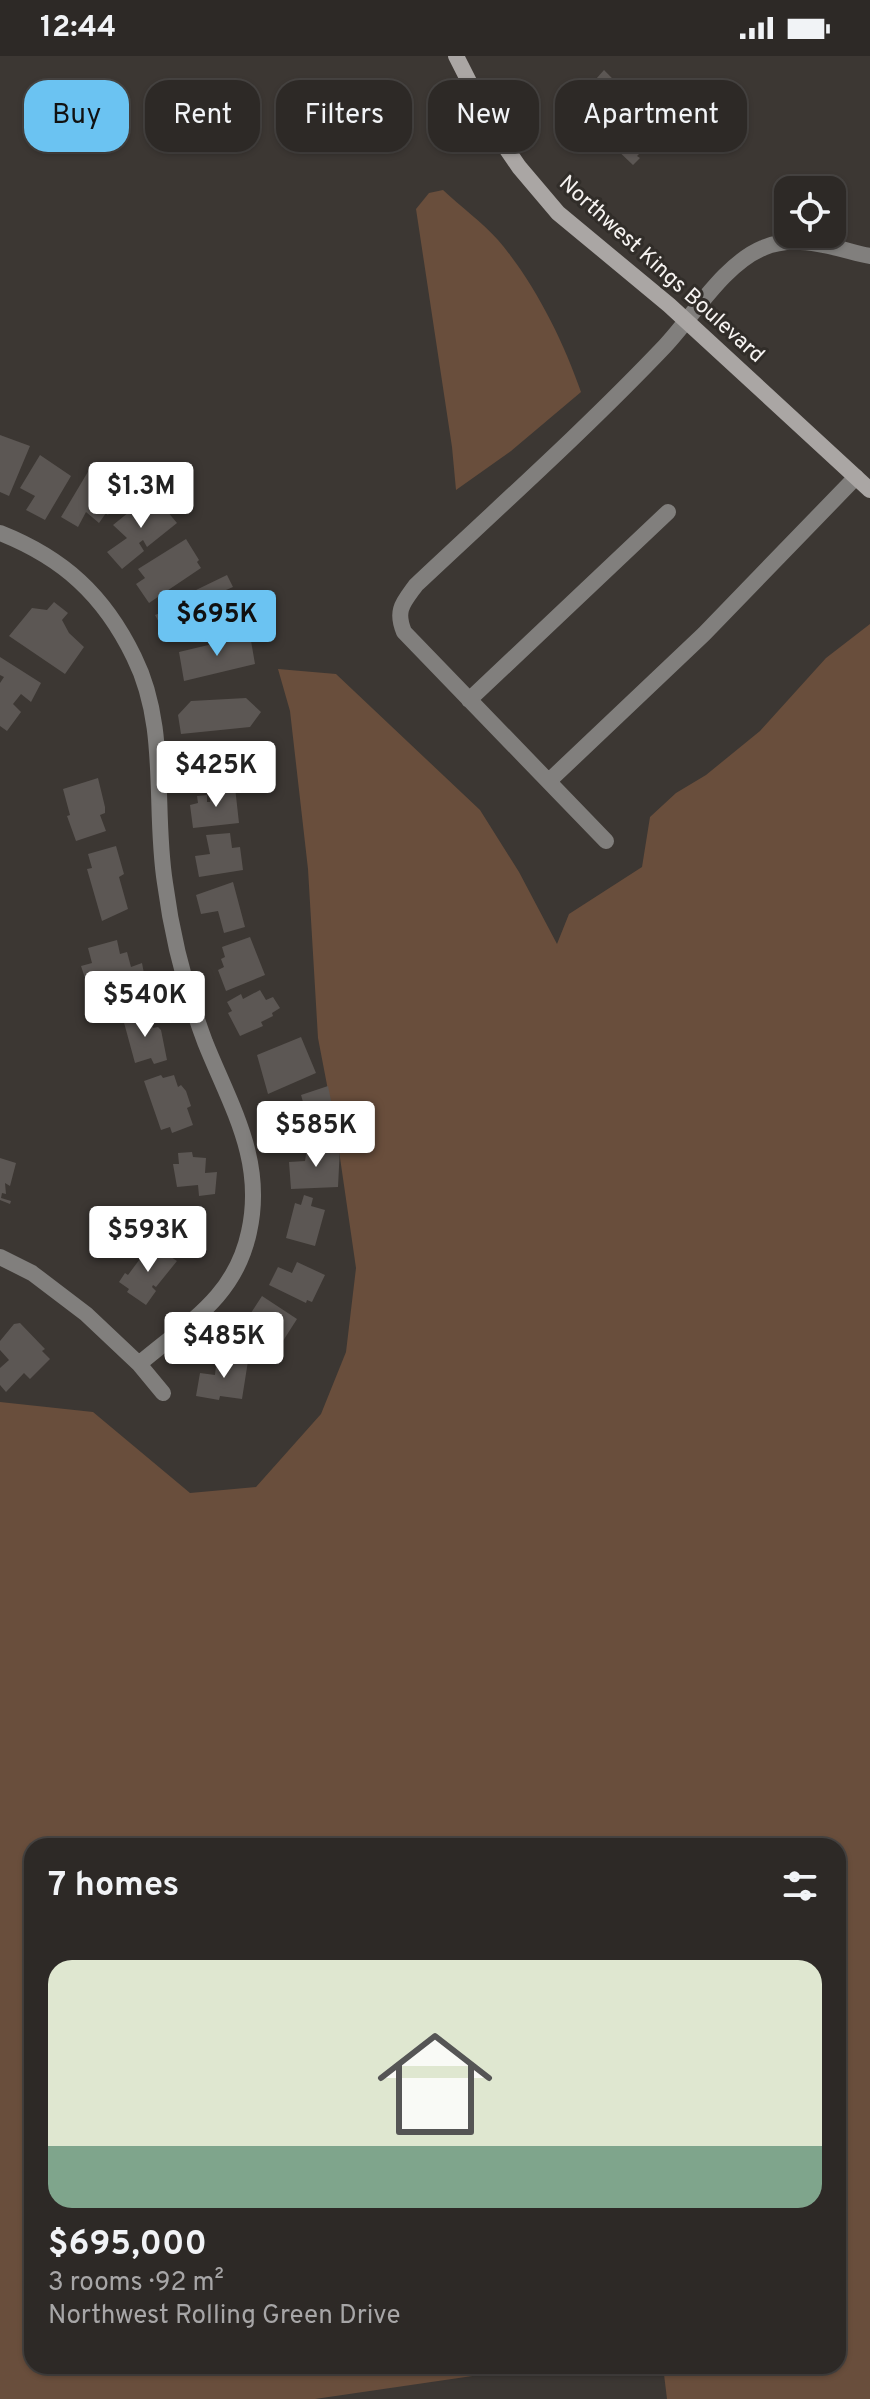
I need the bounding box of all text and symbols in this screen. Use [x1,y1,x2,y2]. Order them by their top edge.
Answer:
text: 12:44 [40,10,116,47]
chip: Buy [24,80,129,152]
chip: Rent [145,80,260,152]
chip: Filters [276,80,412,152]
chip: New [428,80,539,152]
chip: Apartment [555,80,747,152]
street label: Northwest Kings Boulevard [553,170,769,370]
map controls [774,176,846,248]
button: locate [774,176,846,248]
pin: $1.3M [85,462,197,530]
text: $1.3M [106,471,176,504]
pin: $695K [161,590,273,658]
text: $695K [176,599,258,632]
pin: $425K [160,741,272,809]
text: $425K [175,750,257,783]
pin: $540K [89,971,201,1039]
text: $540K [103,980,187,1013]
pin: $585K [260,1101,372,1169]
text: $585K [275,1110,357,1143]
pin: $593K [92,1206,204,1274]
text: $593K [107,1215,189,1248]
pin: $485K [168,1312,280,1380]
text: $485K [182,1321,266,1354]
icon: filters [778,1864,822,1908]
text: 7 homes [48,1865,179,1908]
icon: home [363,2012,507,2156]
text: $695,000 [48,2224,207,2267]
text: 3 rooms · 92 m² [48,2267,224,2300]
text: Northwest Rolling Green Drive [48,2300,401,2333]

